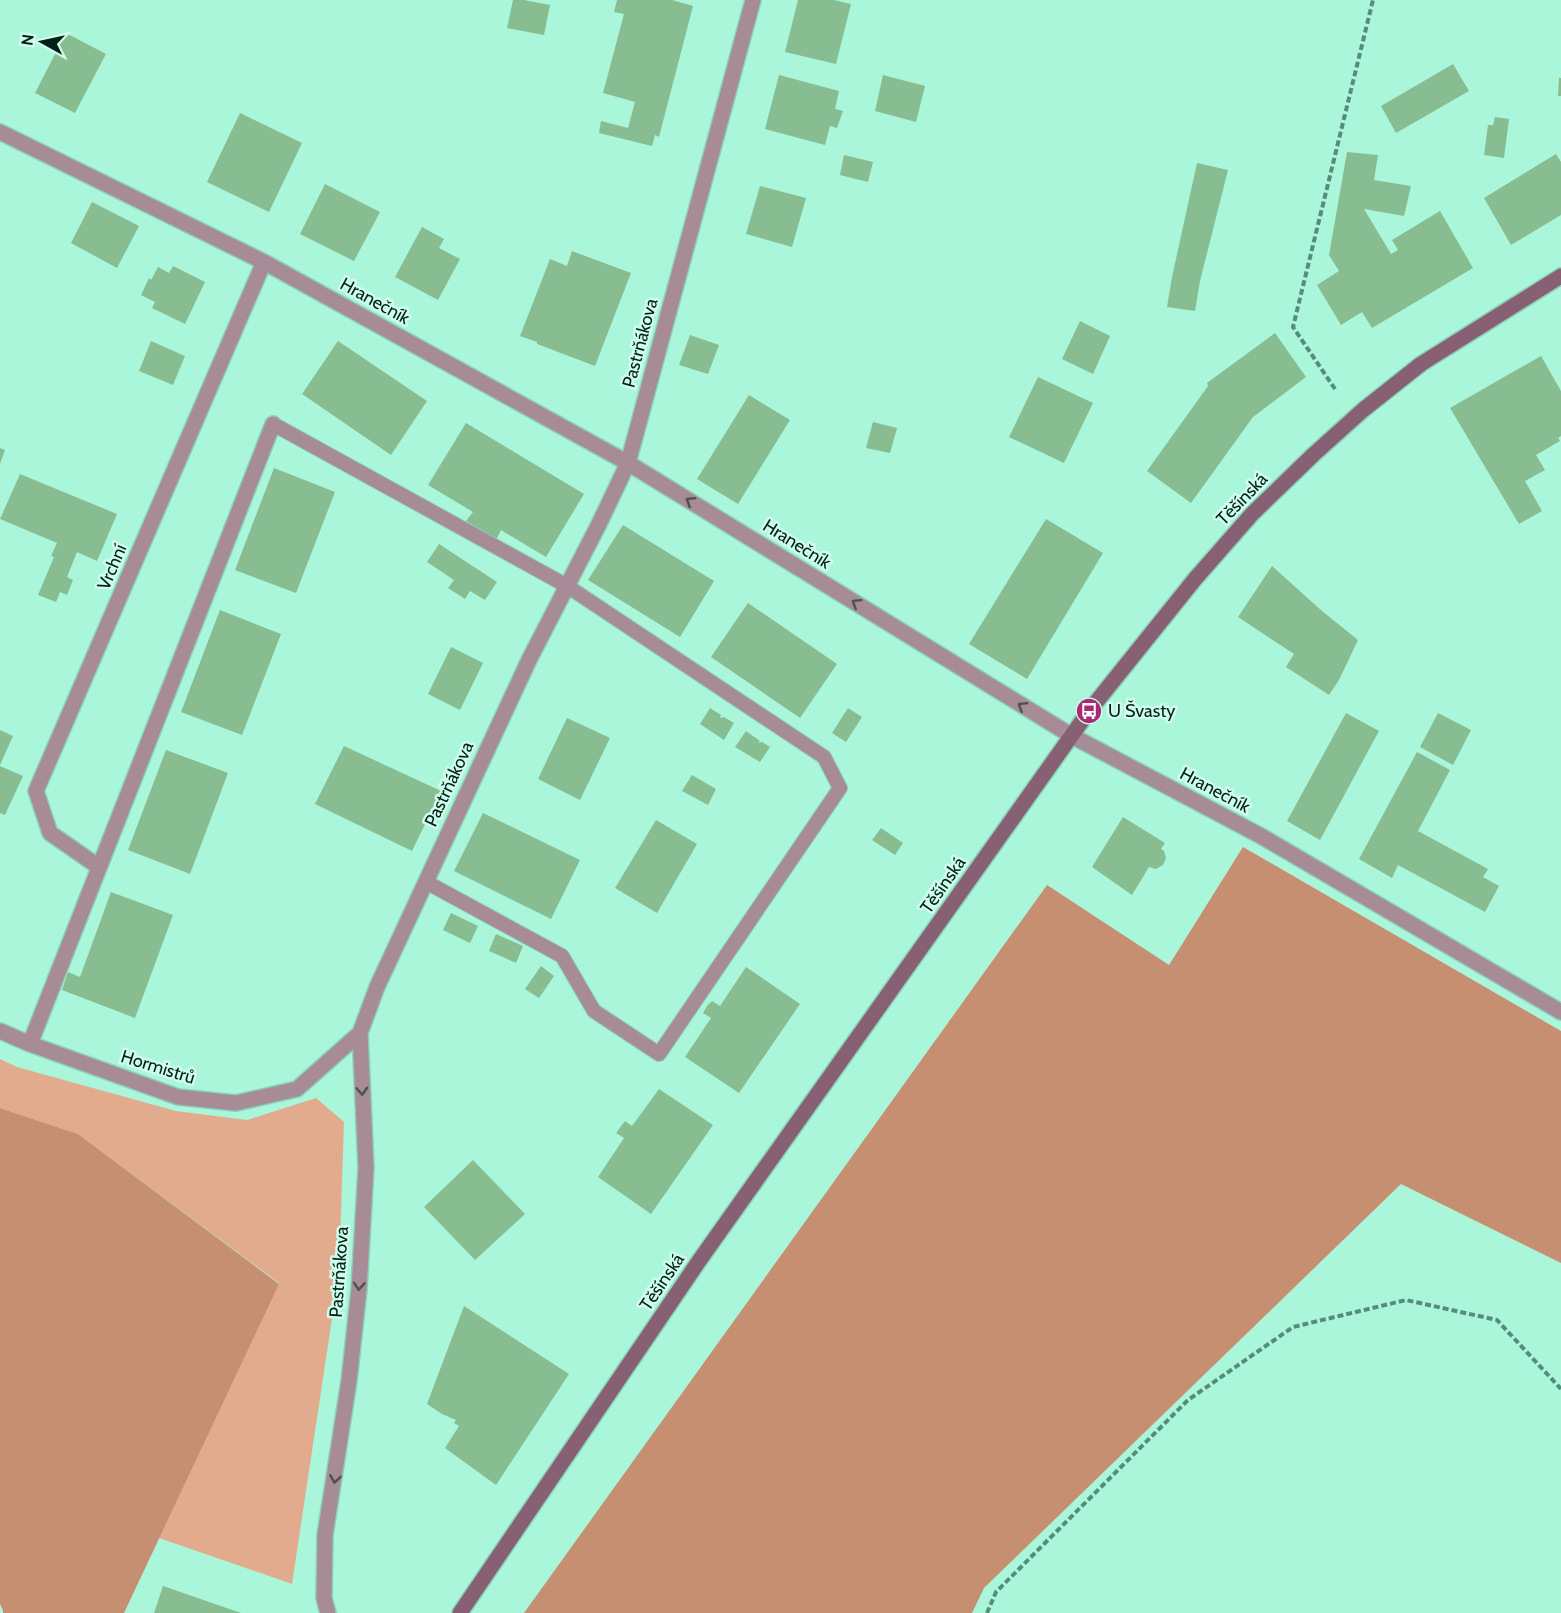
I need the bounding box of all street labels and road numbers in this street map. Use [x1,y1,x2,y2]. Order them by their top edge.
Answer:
street label: Hranečník [336,273,414,330]
street label: Pastrňákova [618,296,663,390]
street label: Těšínská [1212,468,1272,530]
street label: Hranečník [759,514,836,574]
street label: Vrchní [93,541,131,593]
street label: Pastrňákova [420,738,478,830]
street label: Hranečník [1176,762,1255,818]
street label: Těšínská [916,852,971,918]
street label: Hormistrů [118,1045,198,1089]
street label: Pastrňákova [325,1225,353,1318]
street label: Těšínská [635,1249,689,1315]

